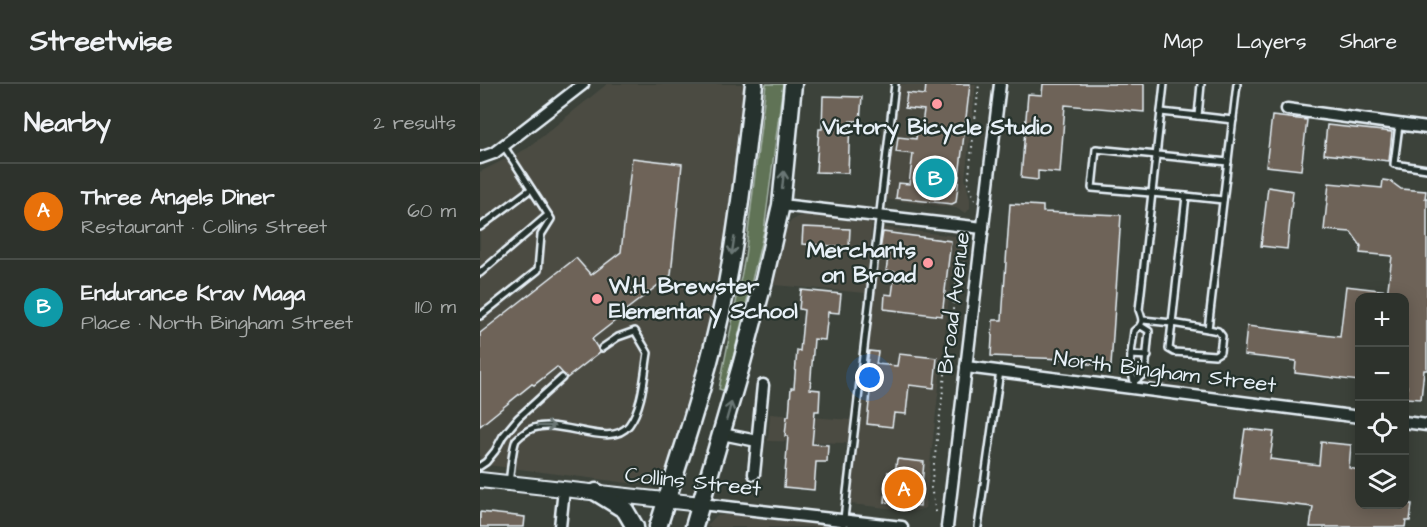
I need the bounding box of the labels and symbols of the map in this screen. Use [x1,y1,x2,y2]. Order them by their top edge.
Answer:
marker: Victory Bicycle Studio [930,97,944,111]
place label: Victory Bicycle Studio [821,112,1052,145]
pin: B [916,156,954,200]
one-way arrow [778,171,789,191]
street label: Broad Avenue [930,230,978,376]
place label: Merchants on Broad [807,235,917,291]
one-way arrow [727,236,738,255]
marker: Merchants on Broad [921,256,935,270]
place label: W.H. Brewster Elementary School [608,271,798,329]
marker: W.H. Brewster Elementary School [590,292,604,306]
street label: North Bingham Street [1052,343,1278,402]
your location [855,363,884,392]
one-way arrow [723,402,735,421]
one-way arrow [536,420,556,432]
street label: Collins Street [623,459,763,505]
pin: A [884,466,924,512]

